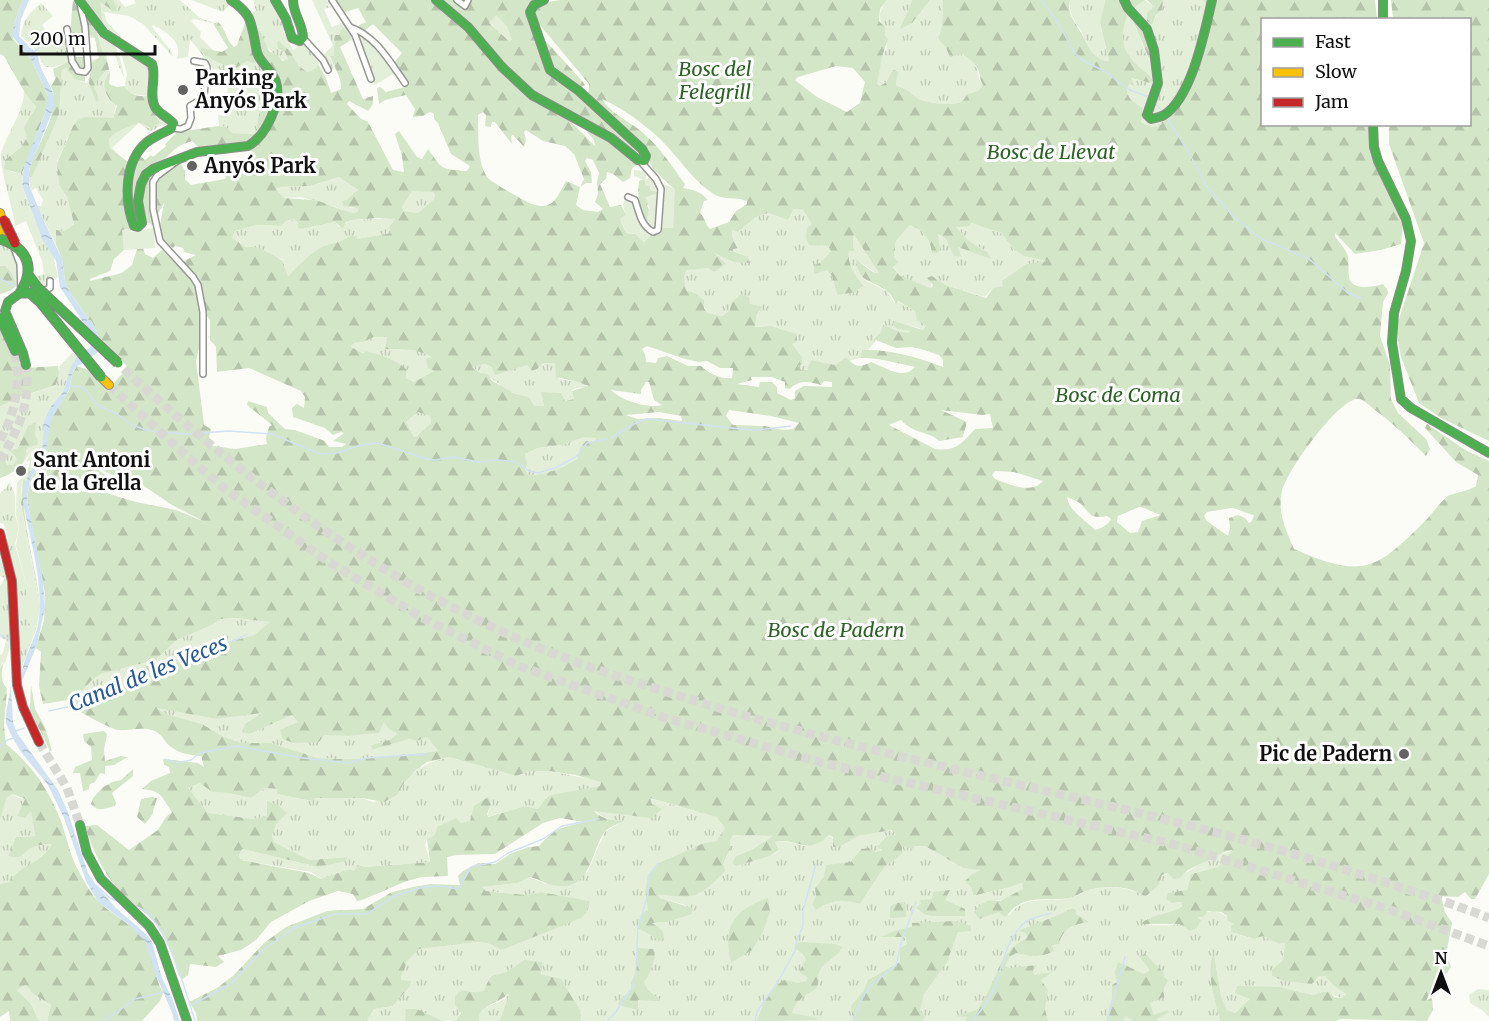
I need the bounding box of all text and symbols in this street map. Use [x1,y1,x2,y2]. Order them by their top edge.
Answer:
scale bar [21,18,154,56]
legend [1261,18,1471,126]
text: 200 m [30,27,86,50]
text: Fast [1315,30,1351,53]
park label: Bosc del Felegrill [678,56,752,104]
text: Slow [1315,60,1358,83]
place label: Parking Anyós Park [194,65,307,113]
marker: Parking Anyós Park [176,83,190,97]
text: Jam [1314,90,1349,113]
park label: Bosc de Llevat [987,139,1115,164]
place label: Anyós Park [203,153,316,178]
marker: Anyós Park [185,159,199,173]
park label: Bosc de Coma [1055,382,1181,407]
place label: Sant Antoni de la Grella [33,447,150,495]
marker: Sant Antoni de la Grella [14,464,28,478]
park label: Bosc de Padern [767,617,905,642]
water label: Canal de les Veces [64,629,231,718]
place label: Pic de Padern [1259,741,1392,766]
marker: Pic de Padern [1397,747,1411,761]
north arrow [1411,943,1471,1003]
text: N [1435,948,1448,968]

